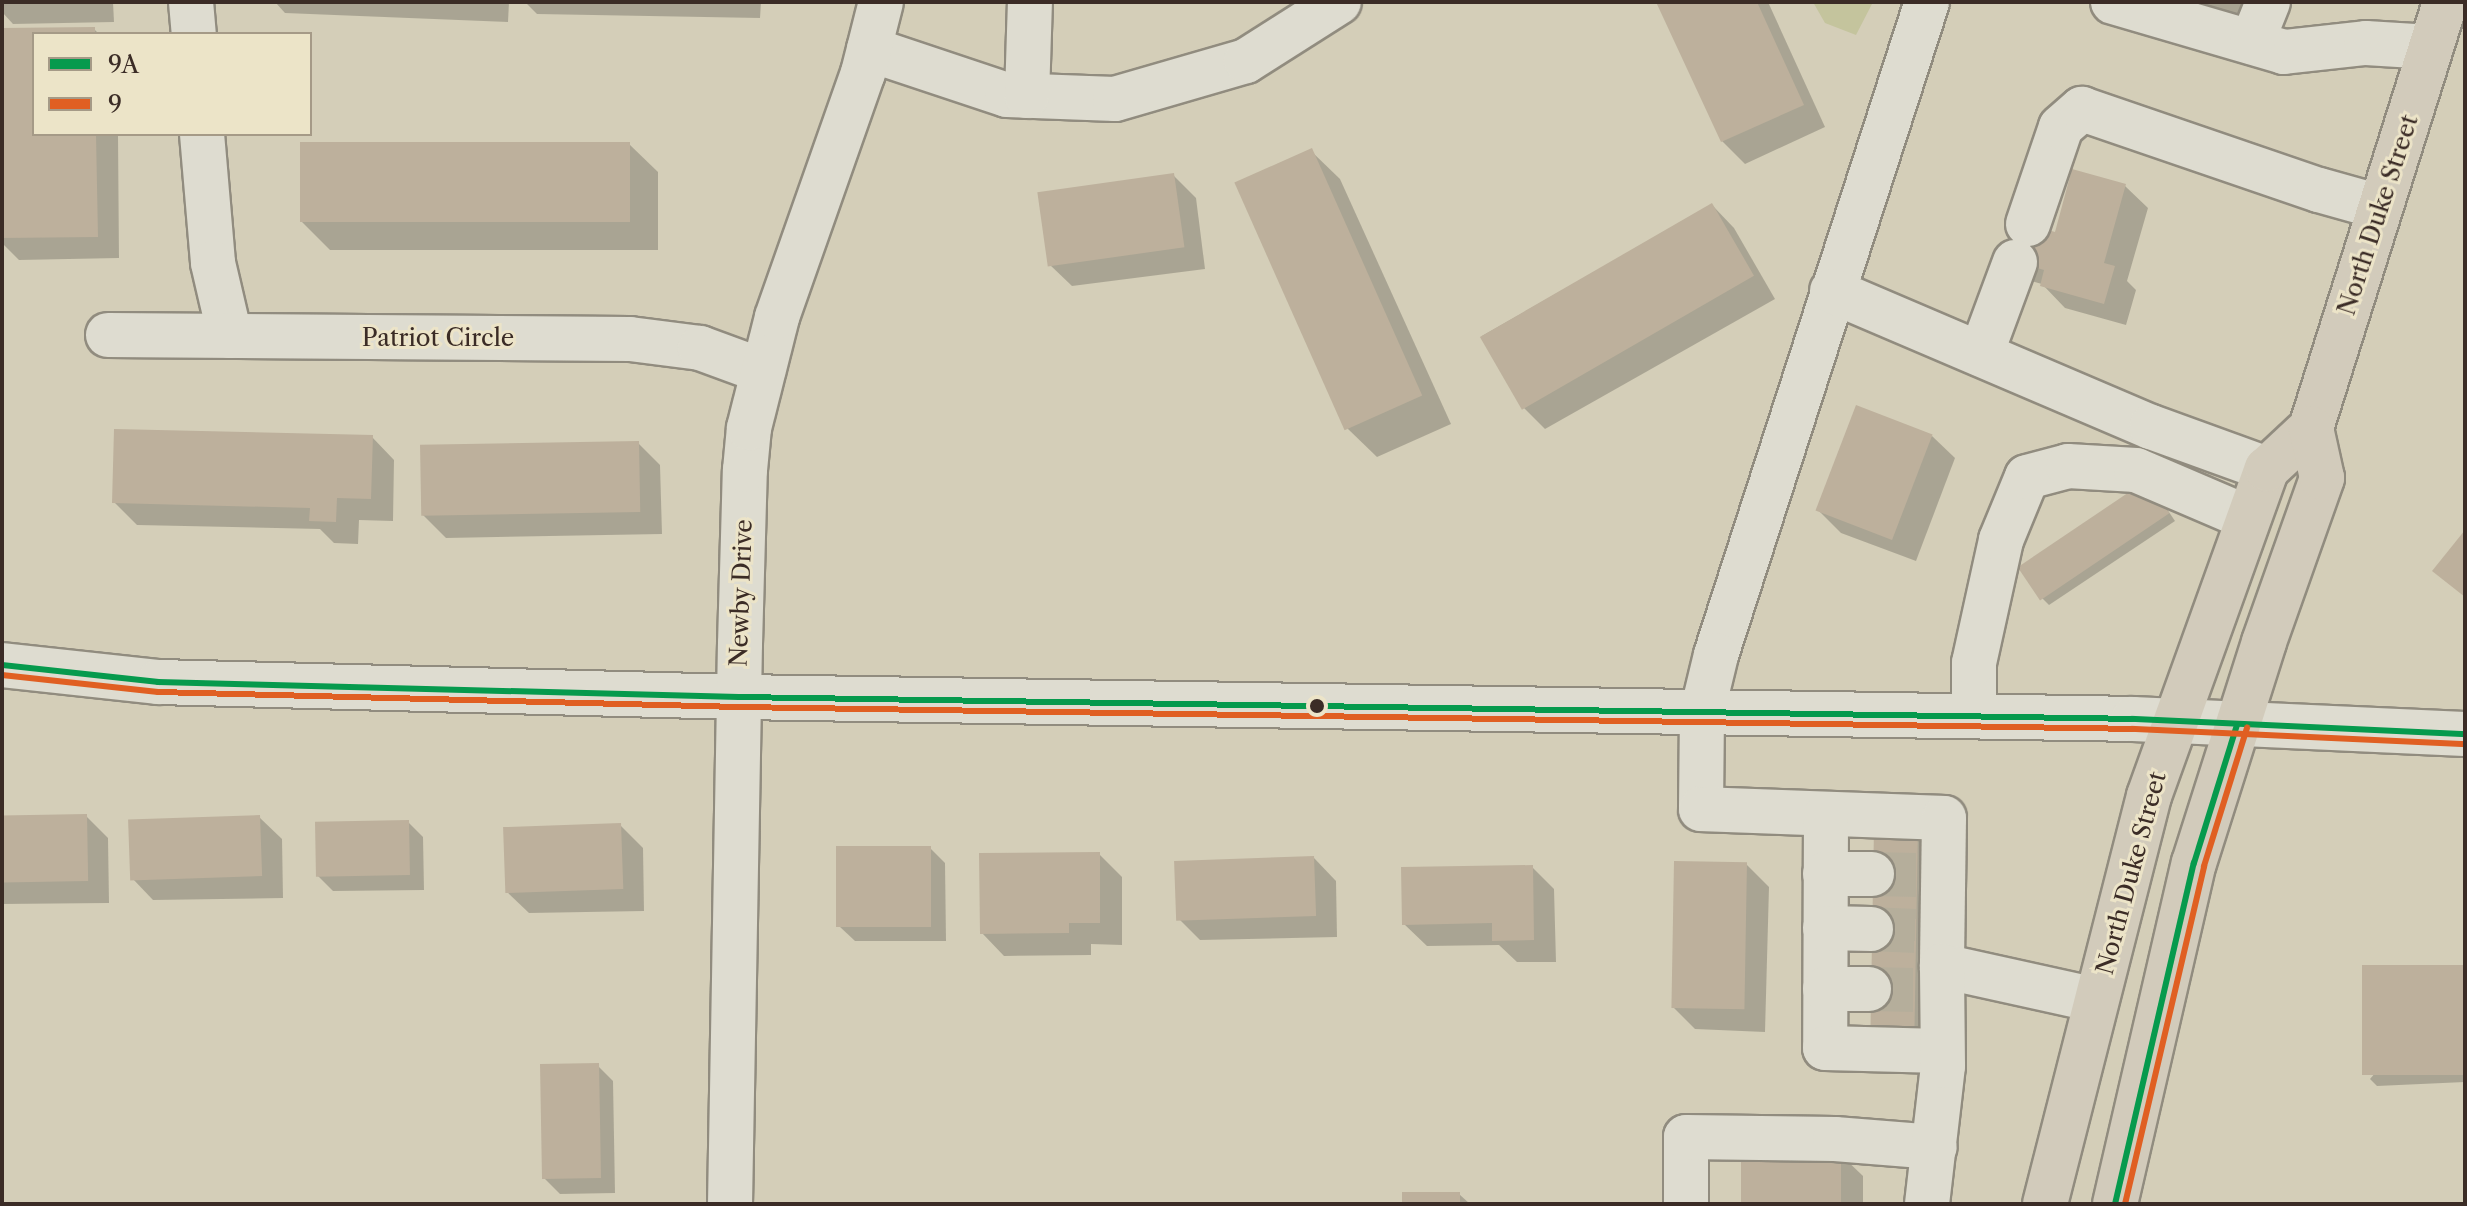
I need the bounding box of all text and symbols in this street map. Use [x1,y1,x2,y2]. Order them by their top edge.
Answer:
legend [32,32,312,136]
text: 9A [108,50,139,79]
text: 9 [108,90,122,119]
street label: North Duke Street [2332,111,2424,319]
street label: Patriot Circle [362,324,514,352]
street label: Newby Drive [724,518,758,668]
unlabelled marker [1309,698,1325,714]
street label: North Duke Street [2090,768,2172,978]

